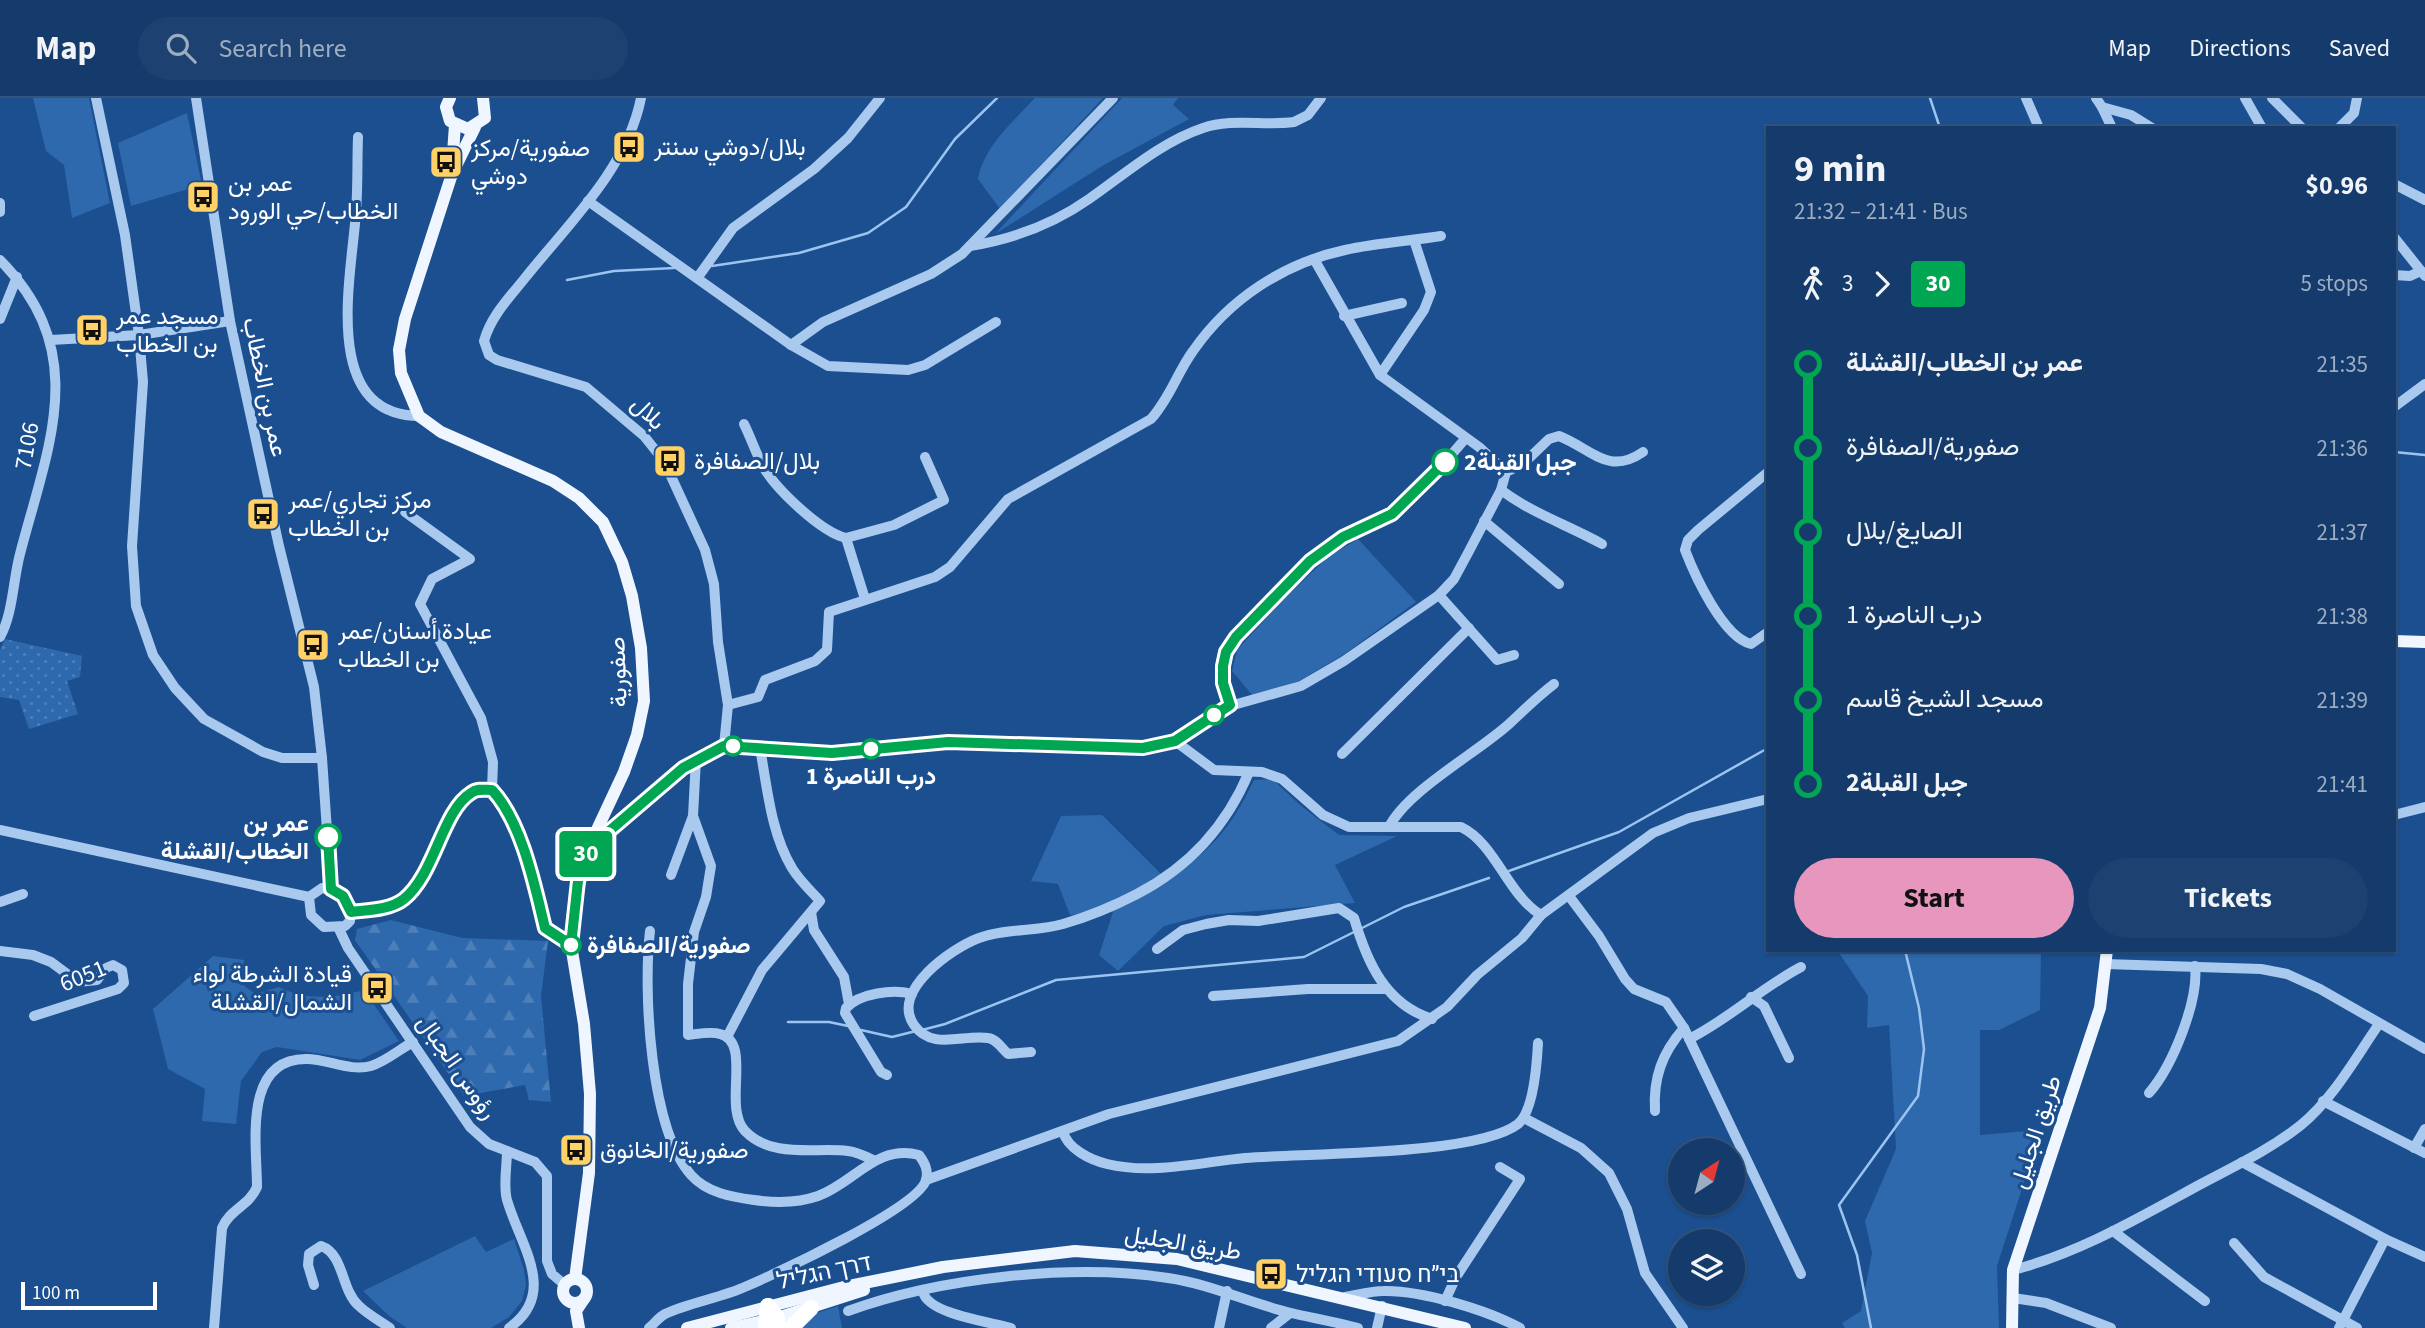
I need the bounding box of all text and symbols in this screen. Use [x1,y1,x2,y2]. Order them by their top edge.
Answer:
search box [138,17,628,80]
text: Map [35,25,96,72]
icon: search [162,29,200,67]
text: Search here [218,30,347,67]
text: Map [2108,31,2151,66]
text: Directions [2189,31,2291,66]
text: Saved [2329,31,2390,66]
bus stop icon: بلال/دوشي سنتر [610,128,648,166]
place label: بلال/دوشي سنتر [653,130,806,166]
place label: صفورية/مركز دوشي [470,131,590,195]
text: 9 min [1794,142,1886,196]
bus stop icon: صفورية/مركز دوشي [427,143,465,181]
place label: عمر بن الخطاب/حي الورود [228,166,398,230]
text: $0.96 [2305,167,2368,204]
bus stop icon: عمر بن الخطاب/حي الورود [184,178,222,216]
text: 21:32 – 21:41 · Bus [1794,195,1968,228]
icon: walk [1794,265,1832,303]
icon: forward [1863,265,1901,303]
text: 30 [1925,266,1951,301]
text: 3 [1842,267,1853,300]
text: 5 stops [2301,267,2368,300]
place label: مسجد عمر بن الخطاب [115,299,219,362]
bus stop icon: مسجد عمر بن الخطاب [73,311,111,349]
street label: عمر بن الخطاب [233,314,297,460]
text: عمر بن الخطاب/القشلة [1846,344,2083,381]
text: 21:35 [2317,348,2368,381]
street label: بلال [623,388,673,438]
street label: 7106 [6,419,48,473]
text: صفورية/الصفافرة [1846,428,2019,465]
text: 21:36 [2317,432,2368,465]
bus stop icon: بلال/الصفافرة [651,442,689,480]
place label: بلال/الصفافرة [694,444,820,479]
place label: جبل القبلة2 [1464,445,1577,480]
marker: جبل القبلة2 [1432,449,1458,475]
place label: مركز تجاري/عمر بن الخطاب [287,483,432,546]
bus stop icon: مركز تجاري/عمر بن الخطاب [244,495,282,533]
text: الصايغ/بلال [1846,512,1963,549]
text: 21:37 [2317,516,2368,549]
text: درب الناصرة 1 [1846,596,1982,633]
text: 21:38 [2317,600,2368,633]
place label: عيادة أسنان/عمر بن الخطاب [337,614,492,677]
bus stop icon: عيادة أسنان/عمر بن الخطاب [294,626,332,664]
street label: صفورية [599,636,637,708]
text: مسجد الشيخ قاسم [1846,680,2044,717]
text: 21:39 [2317,684,2368,717]
unlabelled marker [1204,705,1224,725]
unlabelled marker [723,736,743,756]
marker: درب الناصرة 1 [861,739,881,759]
place label: درب الناصرة 1 [806,759,936,794]
text: جبل القبلة2 [1846,764,1968,801]
text: 21:41 [2317,768,2368,801]
place label: عمر بن الخطاب/القشلة [161,806,309,869]
marker: عمر بن الخطاب/القشلة [315,824,341,850]
line badge: 30 [554,831,618,877]
text: 30 [573,836,599,871]
button: Start [1794,858,2074,938]
button: Tickets [2088,858,2368,938]
place label: صفورية/الصفافرة [587,928,751,963]
marker: صفورية/الصفافرة [561,935,581,955]
street label: 6051 [54,951,112,1001]
place label: قيادة الشرطة لواء الشمال/القشلة [193,957,352,1020]
bus stop icon: قيادة الشرطة لواء الشمال/القشلة [358,969,396,1007]
street label: رؤوس الجبال [408,1007,506,1127]
street label: طريق الجليل [2001,1071,2071,1193]
bus stop icon: صفورية/الخانوق [557,1131,595,1169]
place label: صفورية/الخانوق [600,1133,749,1168]
north arrow [1668,1138,1745,1214]
map controls [1668,1138,1745,1306]
street label: طريق الجليل [1122,1217,1244,1269]
button: layers [1668,1229,1745,1306]
street label: דרך הגליל [773,1245,875,1299]
bus stop icon: בי״ח סעודי הגליל [1252,1255,1290,1293]
place label: בי״ח סעודי הגליל [1296,1257,1460,1292]
scale bar [21,1279,158,1311]
text: 100 m [32,1280,80,1307]

